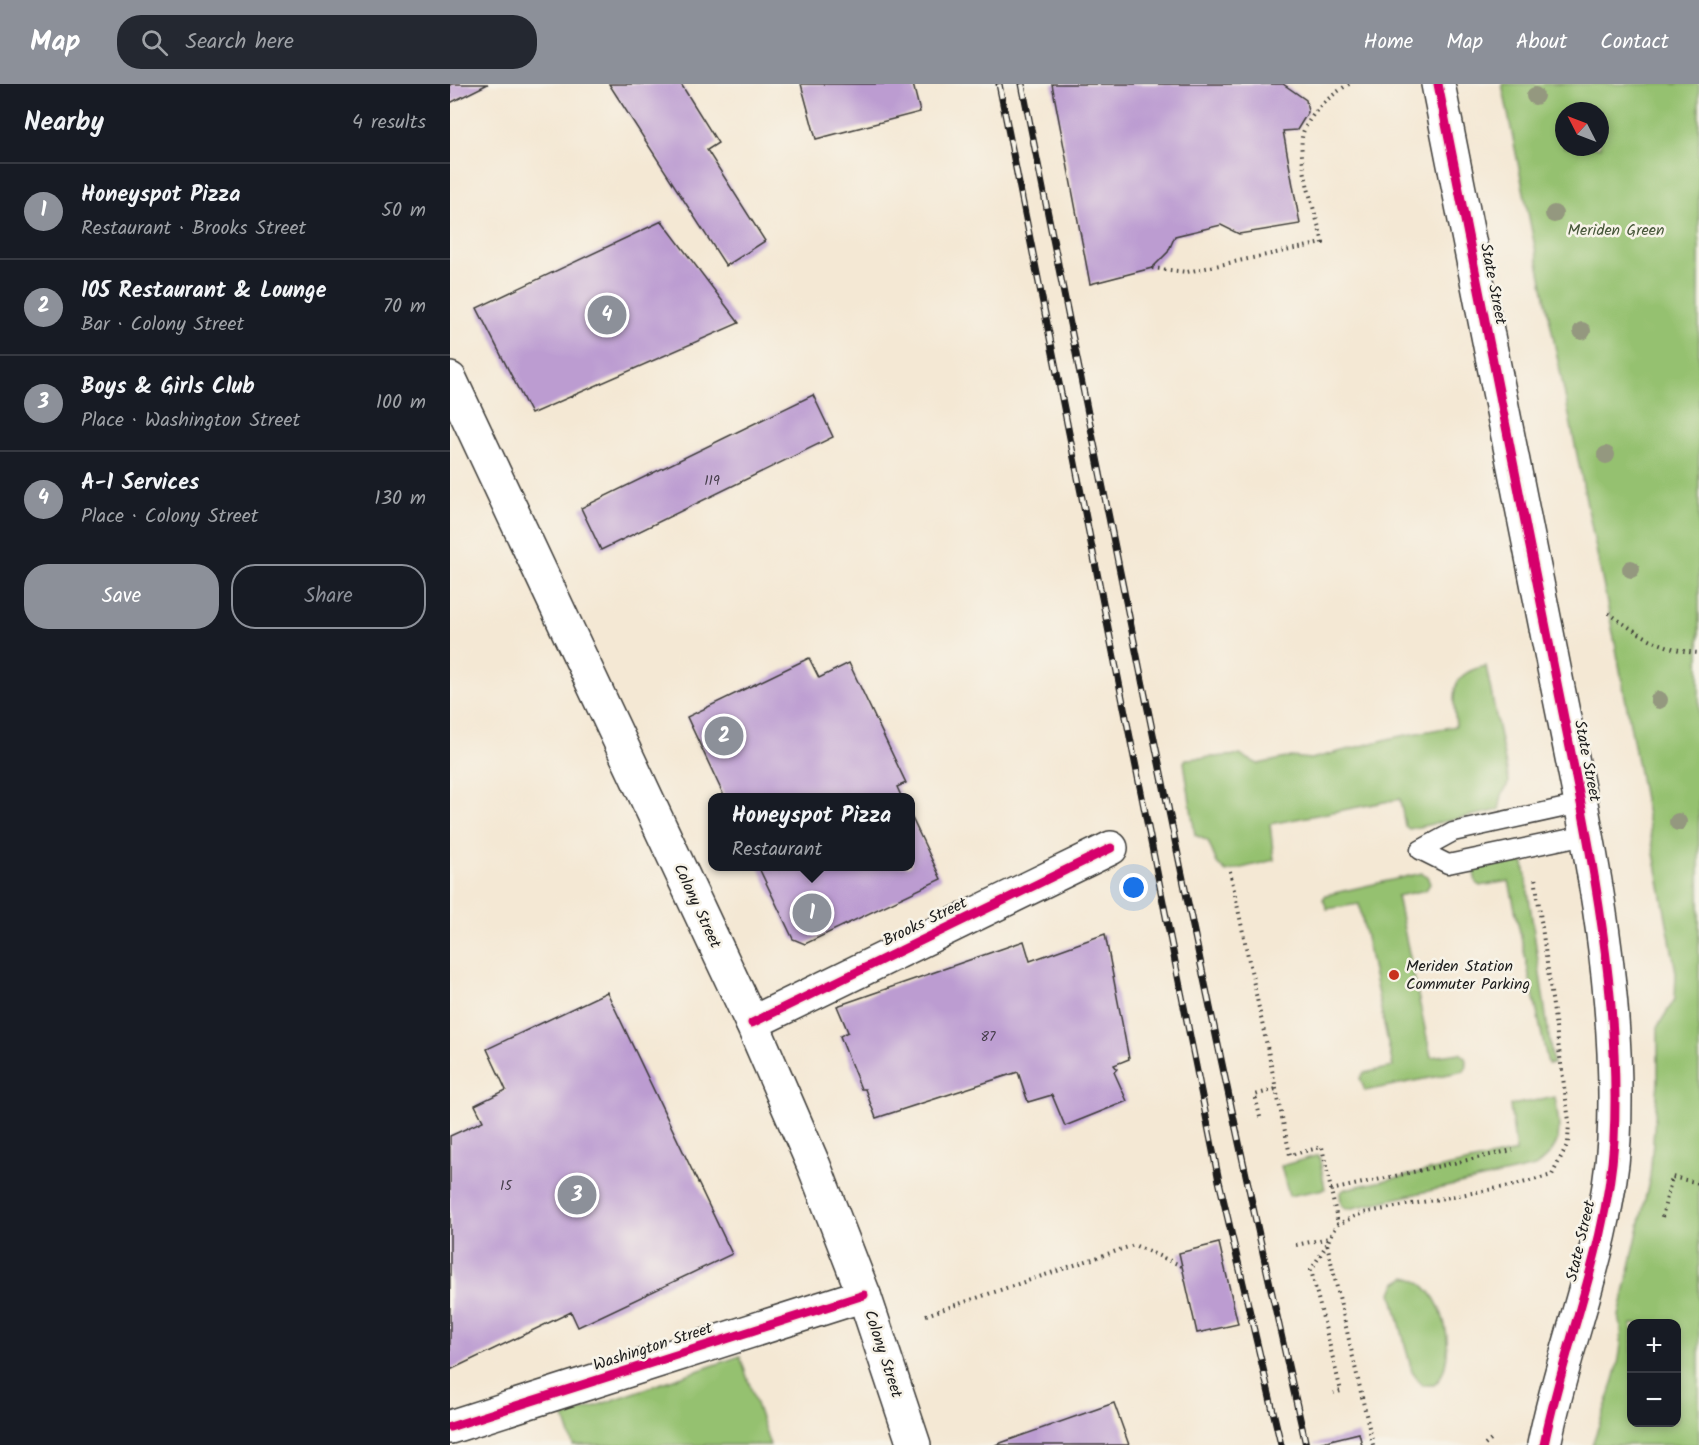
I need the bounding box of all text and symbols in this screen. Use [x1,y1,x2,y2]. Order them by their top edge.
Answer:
search box [117,15,537,69]
text: Map [30,20,81,65]
text: Search here [186,25,294,60]
icon: search [138,26,171,59]
text: Home [1364,26,1413,59]
text: Map [1446,26,1483,59]
text: About [1516,26,1567,59]
text: Contact [1600,26,1669,59]
text: Nearby [24,102,104,144]
north arrow [1555,102,1609,156]
text: 4 results [352,107,426,139]
text: Honeyspot Pizza [81,178,240,213]
text: 1 [40,195,47,227]
text: 50 m [381,195,426,227]
text: Restaurant · Brooks Street [81,213,306,245]
park label: Meriden Green [1567,218,1665,243]
street label: State Street [1473,241,1513,328]
text: 105 Restaurant & Lounge [81,274,326,309]
text: 2 [38,291,49,323]
text: 70 m [383,291,426,323]
pin: 4 [588,292,626,338]
text: Bar · Colony Street [81,309,244,341]
text: Boys & Girls Club [81,370,255,405]
text: 3 [38,387,49,419]
text: 100 m [376,387,426,419]
text: Place · Washington Street [81,405,300,437]
text: A-1 Services [81,466,199,501]
house number: 119 [704,470,720,492]
text: 4 [38,483,49,515]
text: 130 m [374,483,426,515]
text: Place · Colony Street [81,501,259,533]
button: Save [24,564,219,629]
button: Share [231,564,426,629]
pin: 2 [704,714,744,758]
street label: State Street [1567,718,1607,805]
popup [708,793,915,871]
text: Honeyspot Pizza [732,799,891,834]
text: Restaurant [732,834,822,866]
street label: Colony Street [666,859,728,953]
your location [1119,873,1148,902]
pin: 1 [792,890,832,936]
street label: Brooks Street [878,890,972,953]
place label: Meriden Station Commuter Parking [1406,954,1530,997]
marker: Meriden Station Commuter Parking [1387,968,1401,982]
house number: 87 [981,1026,996,1048]
pin: 3 [558,1172,596,1218]
house number: 15 [500,1175,513,1197]
street label: State Street [1560,1197,1603,1284]
street label: Colony Street [857,1307,909,1402]
street label: Washington Street [590,1316,717,1378]
map controls [1627,1319,1681,1427]
button: + [1627,1319,1681,1373]
button: − [1627,1373,1681,1427]

